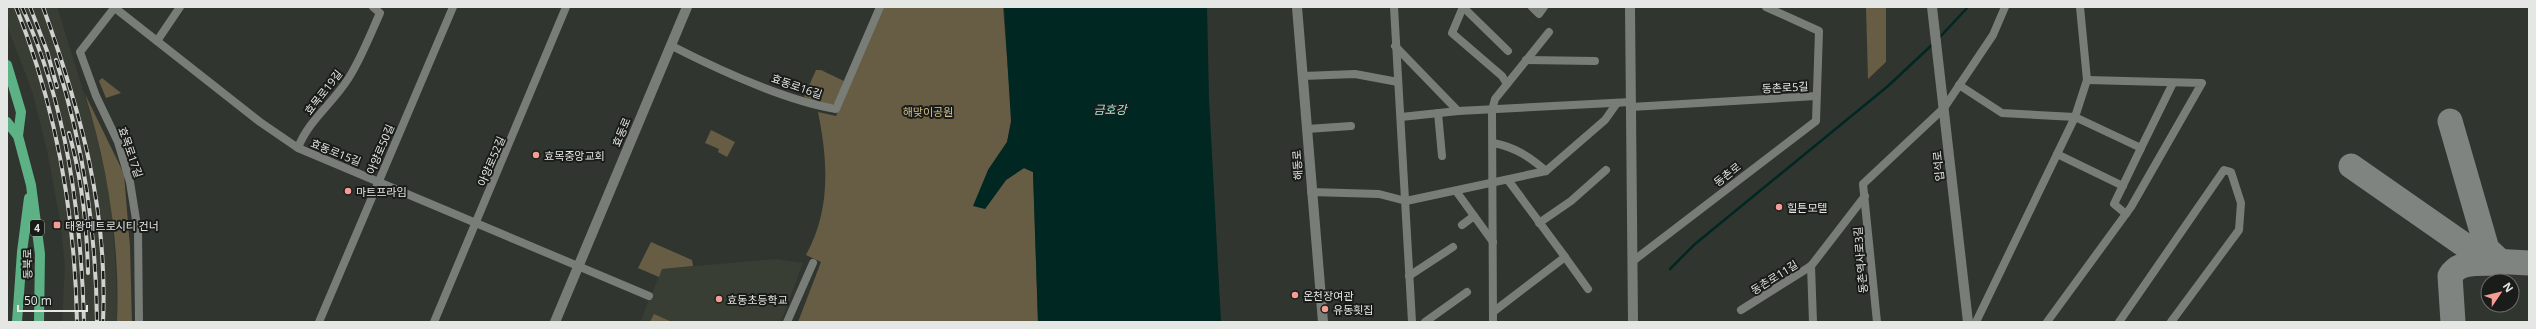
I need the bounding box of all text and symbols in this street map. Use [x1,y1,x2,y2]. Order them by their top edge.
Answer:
street label: 효목로19길 [301,66,345,118]
street label: 효동로16길 [769,70,825,102]
street label: 동촌로5길 [1761,78,1809,96]
water label: 금호강 [1093,101,1129,118]
park label: 해맞이공원 [903,104,953,119]
street label: 효동로 [608,115,634,149]
street label: 아양로50길 [363,122,397,176]
street label: 효목로17길 [115,124,147,180]
street label: 아양로52길 [474,134,508,188]
street label: 효동로15길 [309,135,363,169]
place label: 효목중앙교회 [544,148,605,163]
street label: 해동로 [1288,149,1306,181]
marker: 효목중앙교회 [531,150,541,160]
street label: 입석로 [1929,150,1947,182]
street label: 동촌로 [1710,159,1744,189]
place label: 마트프라임 [356,184,407,199]
marker: 마트프라임 [343,186,353,196]
place label: 힐튼모텔 [1787,200,1827,215]
marker: 힐튼모텔 [1774,202,1784,212]
place label: 태왕메트로시티 건너 [65,218,159,233]
road number: 4 [30,220,44,236]
marker: 태왕메트로시티 건너 [52,220,62,230]
street label: 동촌역사로3길 [1850,226,1870,294]
street label: 동북로 [19,249,35,279]
street label: 동촌로11길 [1748,257,1800,297]
north arrow [2480,273,2520,313]
text: N [2500,279,2517,295]
scale bar [18,287,87,313]
place label: 온천장여관 [1303,288,1354,303]
marker: 온천장여관 [1290,290,1300,300]
text: 50 m [24,292,52,309]
place label: 효동초등학교 [727,292,788,307]
marker: 효동초등학교 [714,294,724,304]
place label: 유동횟집 [1333,302,1373,317]
marker: 유동횟집 [1320,304,1330,314]

